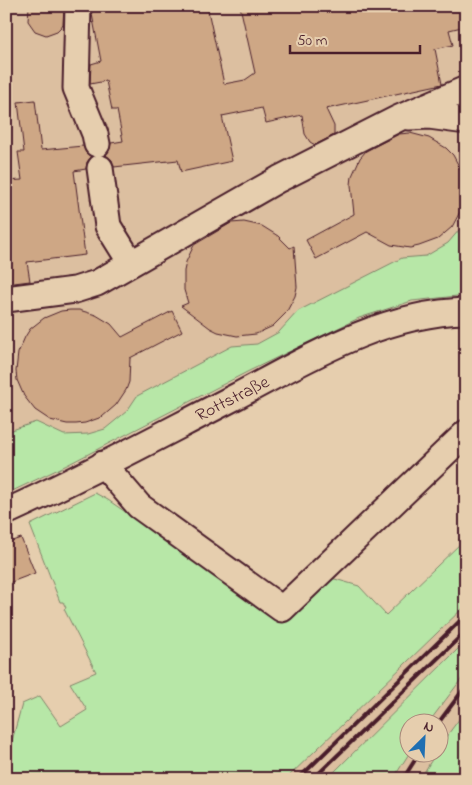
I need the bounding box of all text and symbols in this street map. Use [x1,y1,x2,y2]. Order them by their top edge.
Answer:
scale bar [290,22,420,54]
text: 50 m [297,30,328,52]
street label: Rottstraße [192,370,275,429]
north arrow [400,712,450,762]
text: N [420,716,437,739]

